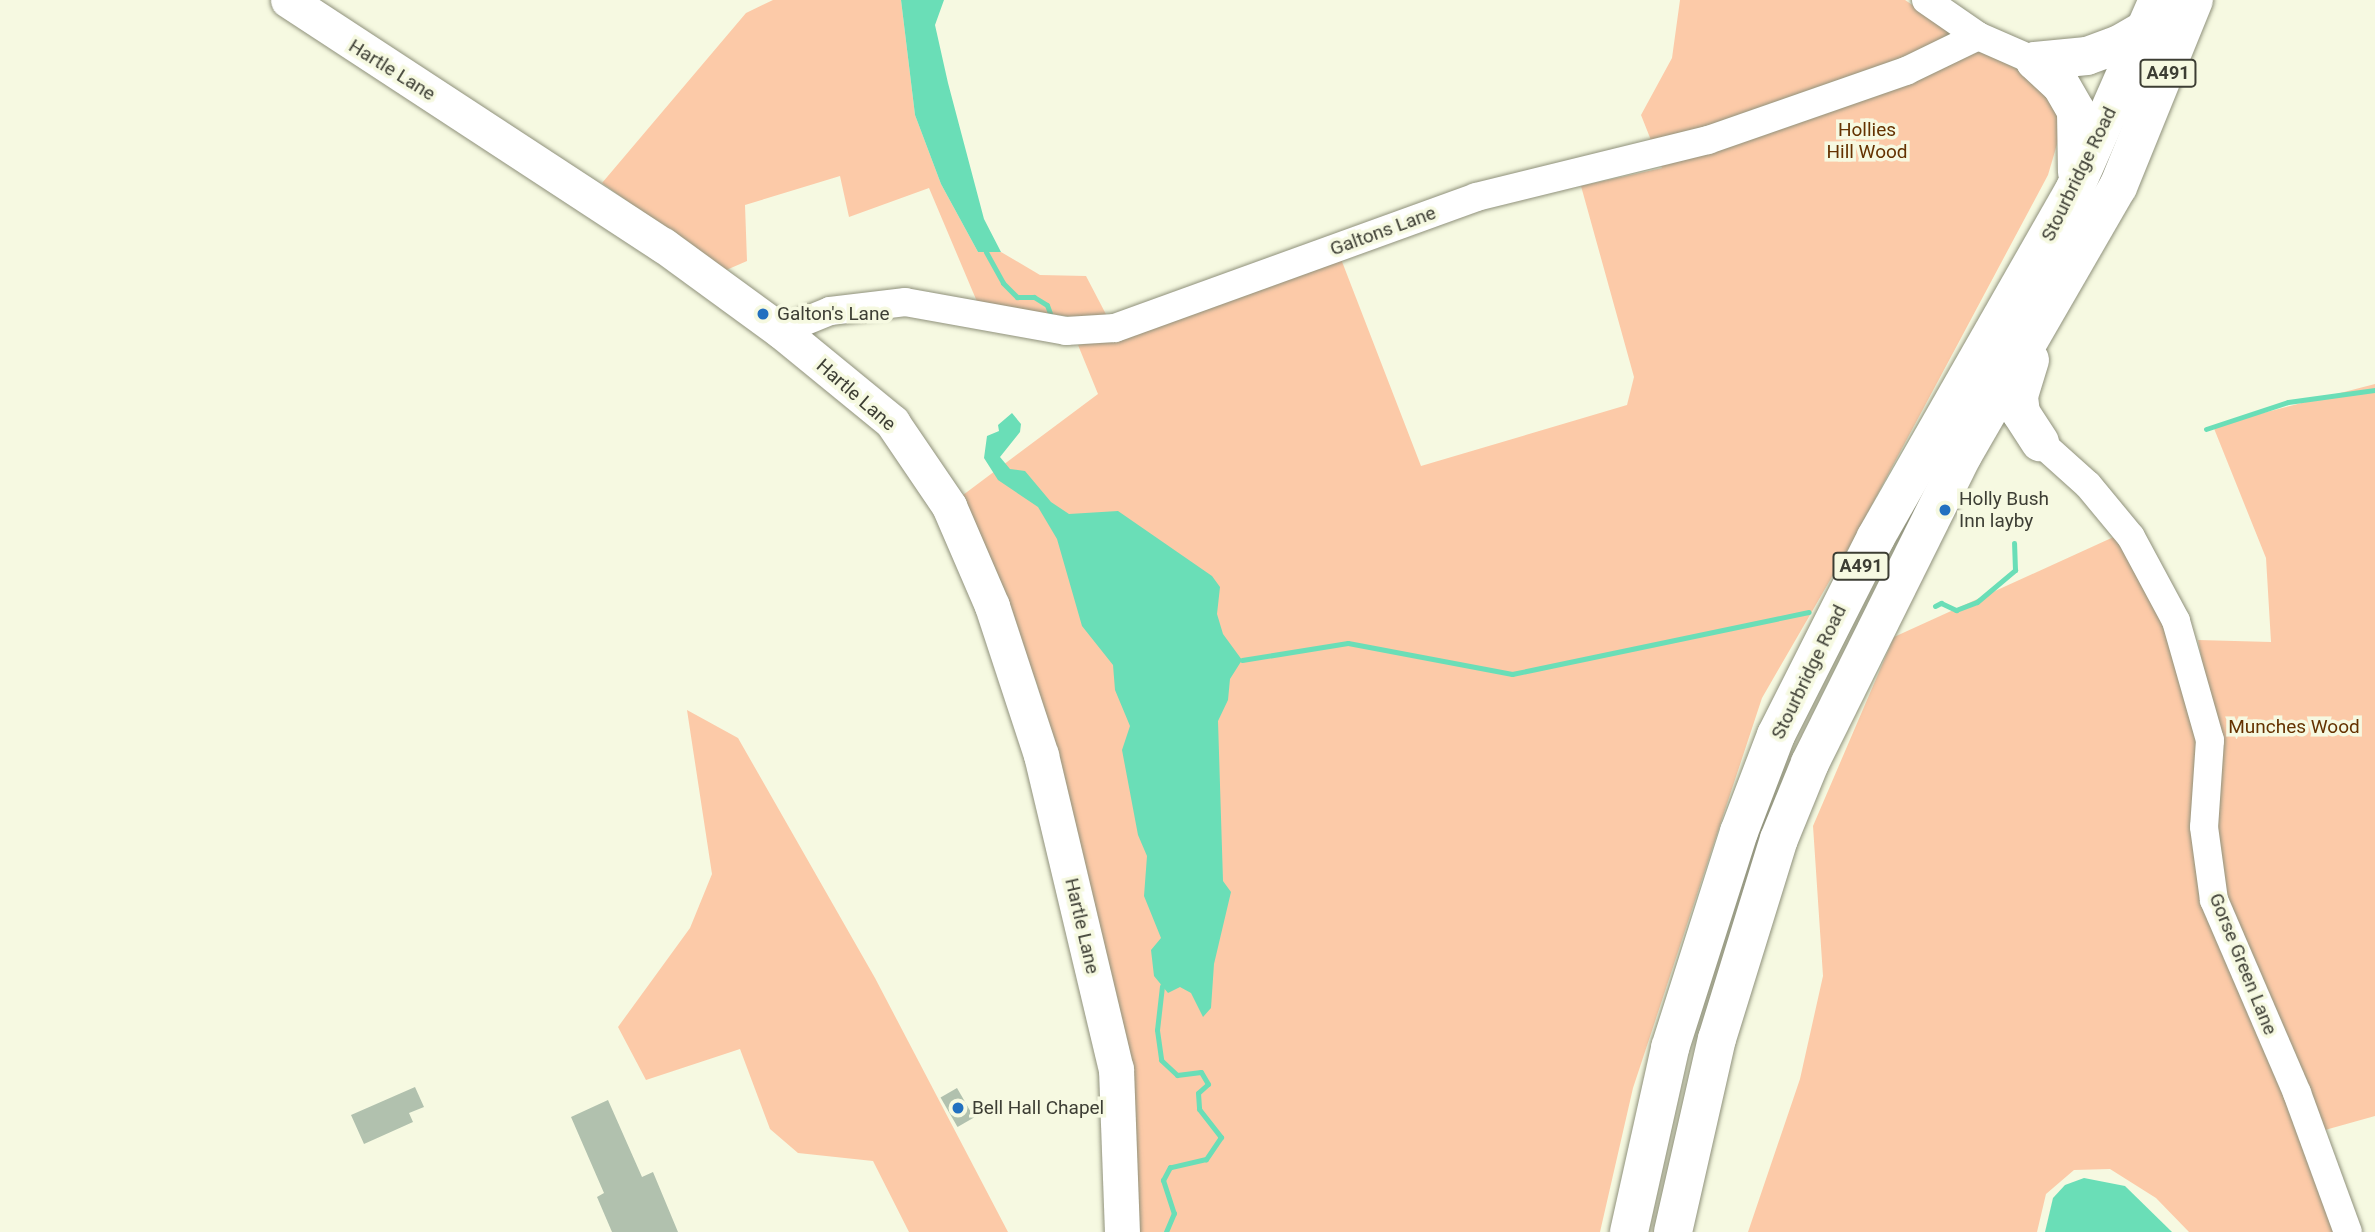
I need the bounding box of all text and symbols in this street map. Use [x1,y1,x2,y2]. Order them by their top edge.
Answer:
street label: Hartle Lane [345,34,439,106]
road number: A491 [2138,58,2198,88]
street label: Stourbridge Road [2037,103,2121,245]
park label: Hollies Hill Wood [1826,119,1908,163]
street label: Galtons Lane [1327,201,1439,261]
place label: Galton's Lane [777,303,890,325]
marker: Galton's Lane [755,306,771,322]
street label: Hartle Lane [812,354,900,436]
place label: Holly Bush Inn layby [1959,488,2049,532]
marker: Holly Bush Inn layby [1937,502,1953,518]
road number: A491 [1831,552,1891,580]
street label: Stourbridge Road [1767,601,1851,743]
park label: Munches Wood [2228,716,2360,738]
street label: Hartle Lane [1060,876,1104,976]
street label: Gorse Green Lane [2204,890,2282,1038]
place label: Bell Hall Chapel [972,1097,1104,1119]
marker: Bell Hall Chapel [950,1100,966,1116]

